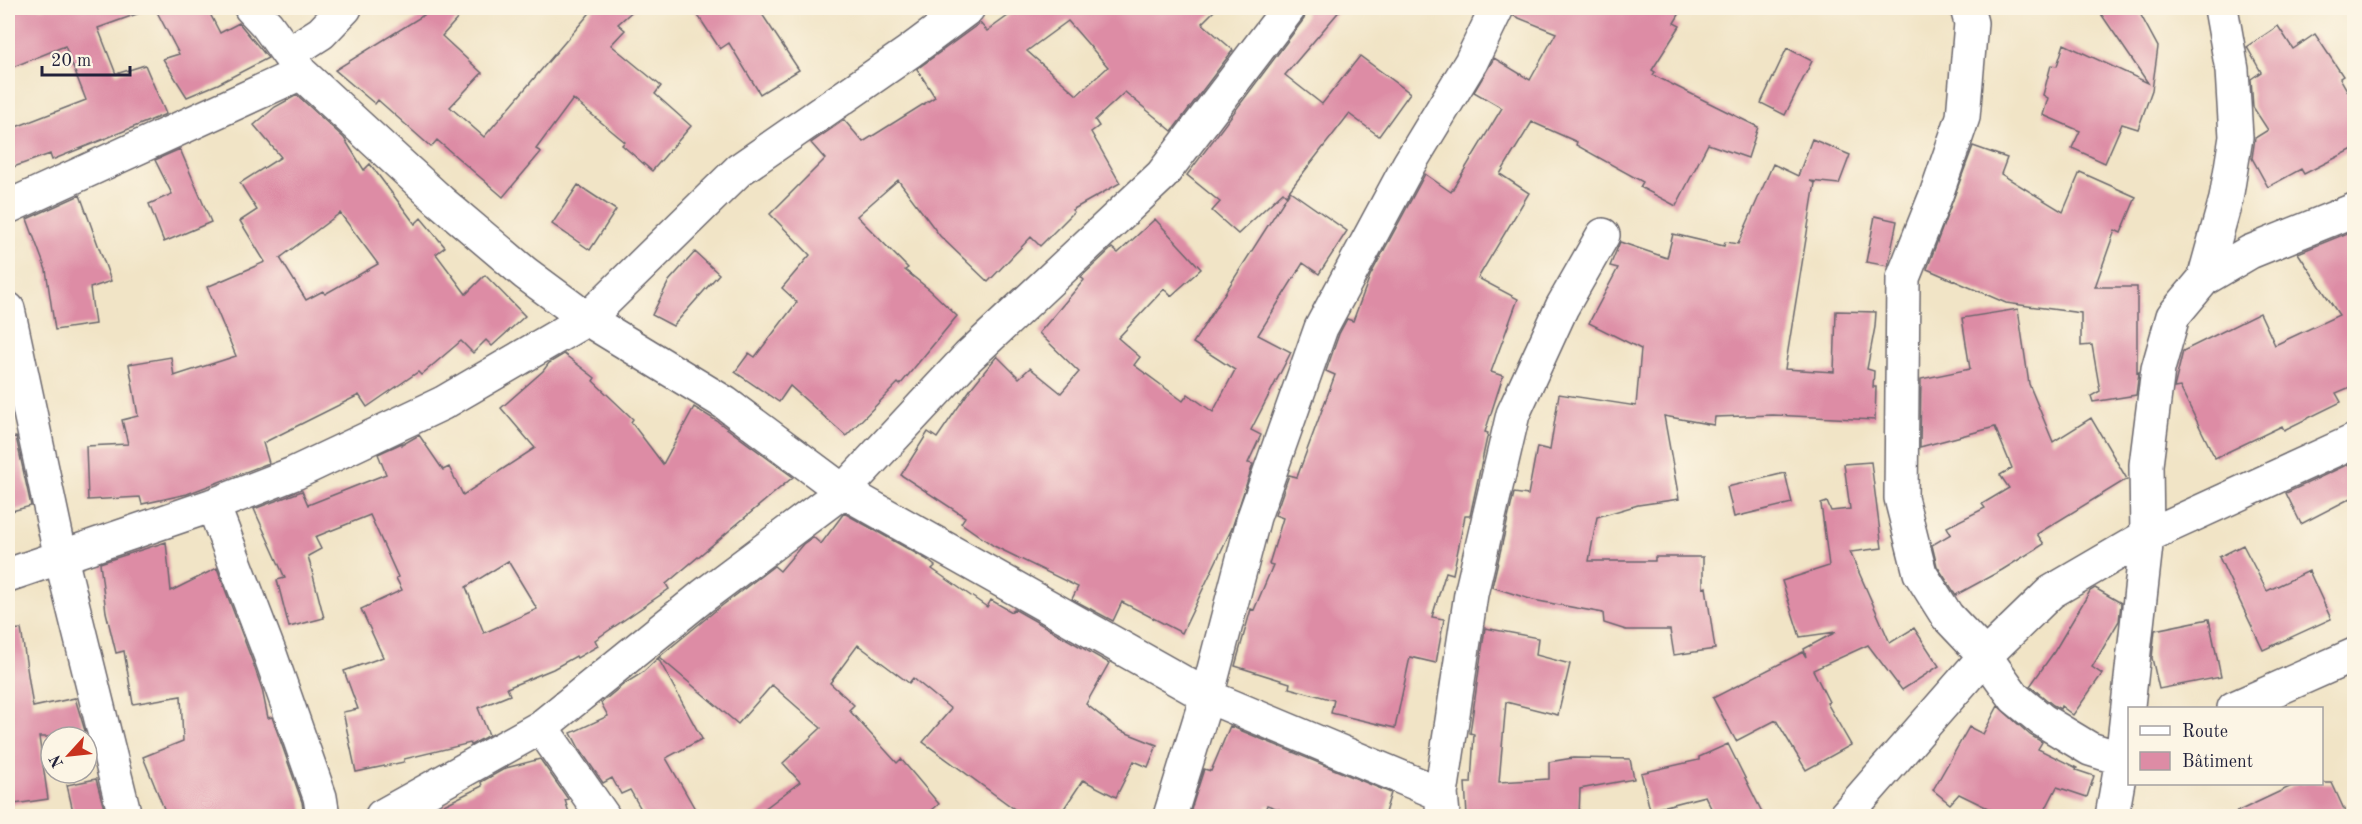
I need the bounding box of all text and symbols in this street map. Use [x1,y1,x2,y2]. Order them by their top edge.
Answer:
scale bar [42,39,130,77]
text: 20 m [51,52,91,70]
legend [2128,707,2323,785]
text: Route [2182,723,2228,741]
north arrow [39,725,99,785]
text: N [47,751,67,770]
text: Bâtiment [2182,753,2253,771]

